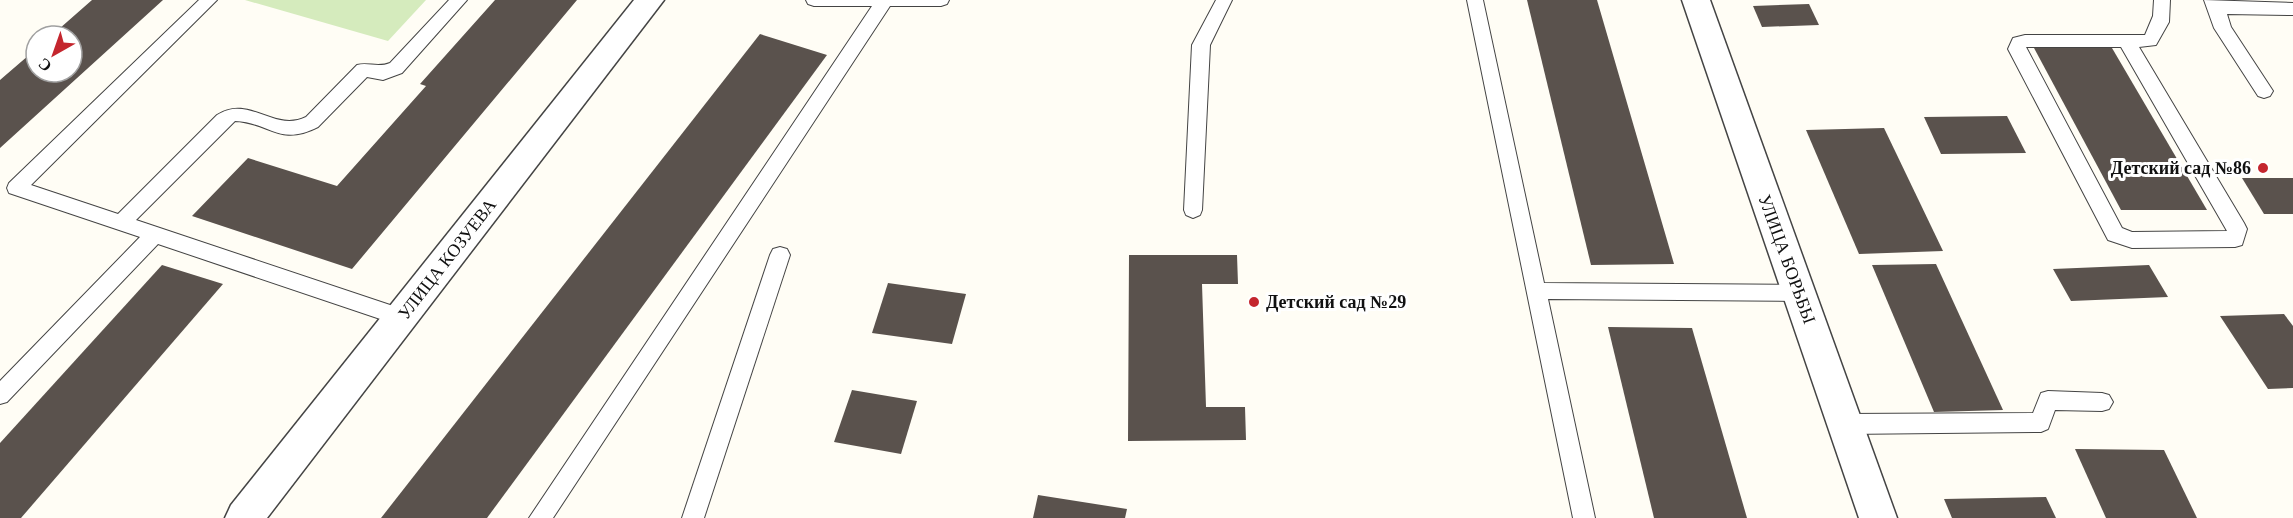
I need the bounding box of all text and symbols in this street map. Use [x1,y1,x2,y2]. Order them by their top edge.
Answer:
north arrow [24,24,84,84]
text: С [35,55,55,75]
place label: Детский сад №86 [2111,158,2251,178]
marker: Детский сад №86 [2256,161,2270,175]
street label: УЛИЦА БОРЬБЫ [1754,192,1820,327]
street label: УЛИЦА КОЗУЕВА [394,195,500,323]
place label: Детский сад №29 [1266,292,1406,312]
marker: Детский сад №29 [1247,295,1261,309]

